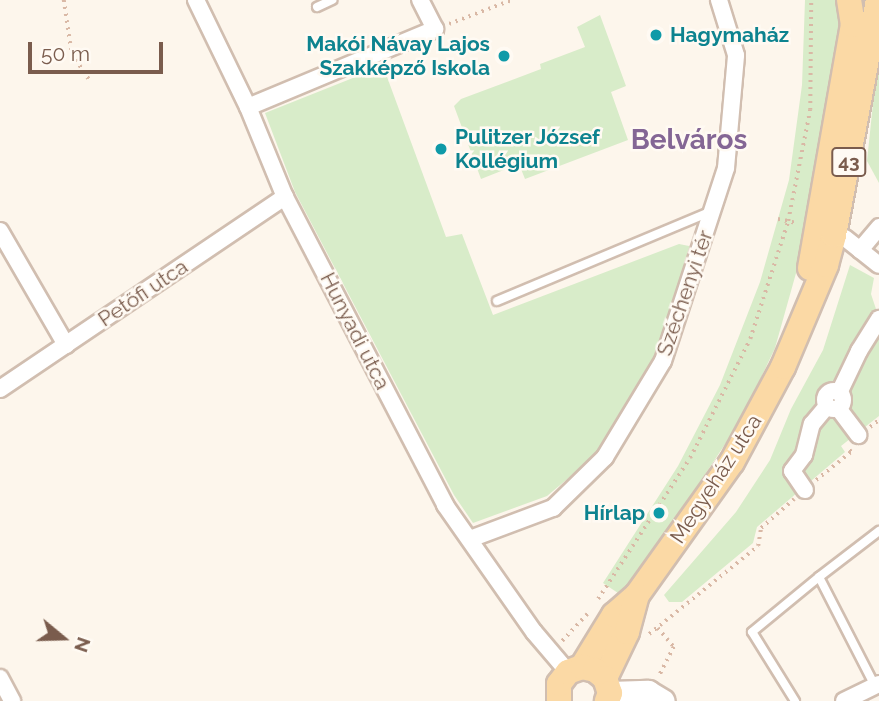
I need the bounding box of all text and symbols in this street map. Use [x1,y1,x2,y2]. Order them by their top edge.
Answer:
place label: Hagymaház [670,22,789,48]
marker: Hagymaház [648,27,664,43]
scale bar [32,28,166,72]
place label: Makói Návay Lajos Szakképző Iskola [306,31,490,81]
text: 50 m [41,41,90,66]
marker: Makói Návay Lajos Szakképző Iskola [496,48,512,64]
district label: Belváros [631,123,747,157]
place label: Pulitzer József Kollégium [455,124,601,174]
marker: Pulitzer József Kollégium [433,141,449,157]
road number: 43 [830,146,868,178]
street label: Széchenyi tér [652,227,718,359]
street label: Petőfi utca [93,254,193,332]
street label: Hunyadi utca [315,268,395,394]
street label: Megyeház utca [665,410,767,548]
place label: Hírlap [584,500,645,526]
marker: Hírlap [651,505,667,521]
north arrow [28,603,98,673]
text: N [70,634,96,655]

